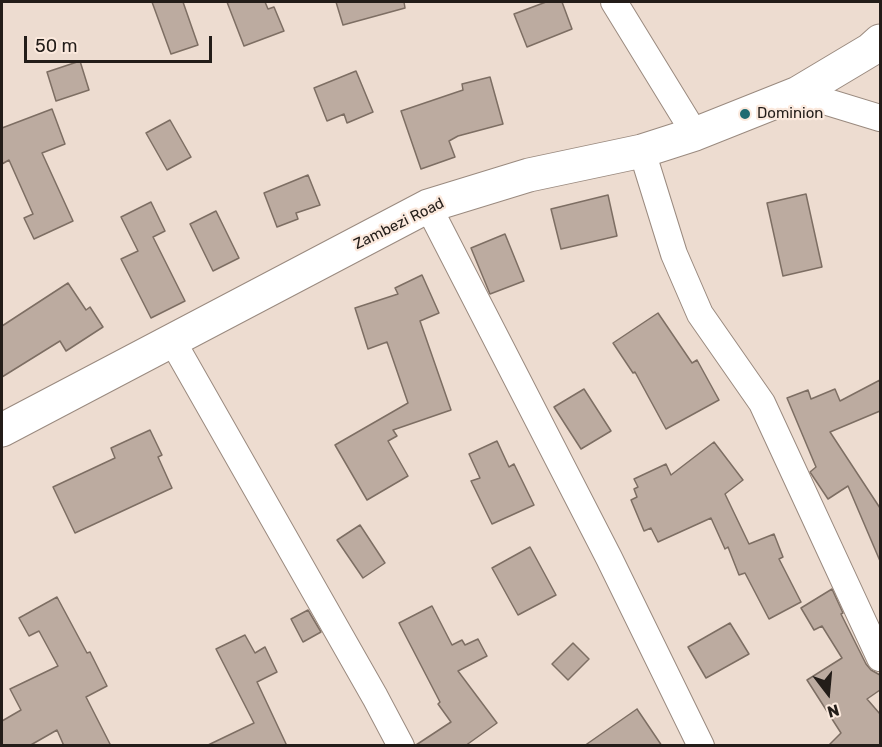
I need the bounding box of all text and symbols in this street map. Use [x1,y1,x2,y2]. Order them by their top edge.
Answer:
scale bar [27,24,214,62]
text: 50 m [35,35,78,57]
place label: Dominion [757,105,823,123]
marker: Dominion [738,107,752,121]
street label: Zambezi Road [351,194,447,254]
north arrow [798,663,858,723]
text: N [825,700,841,722]

